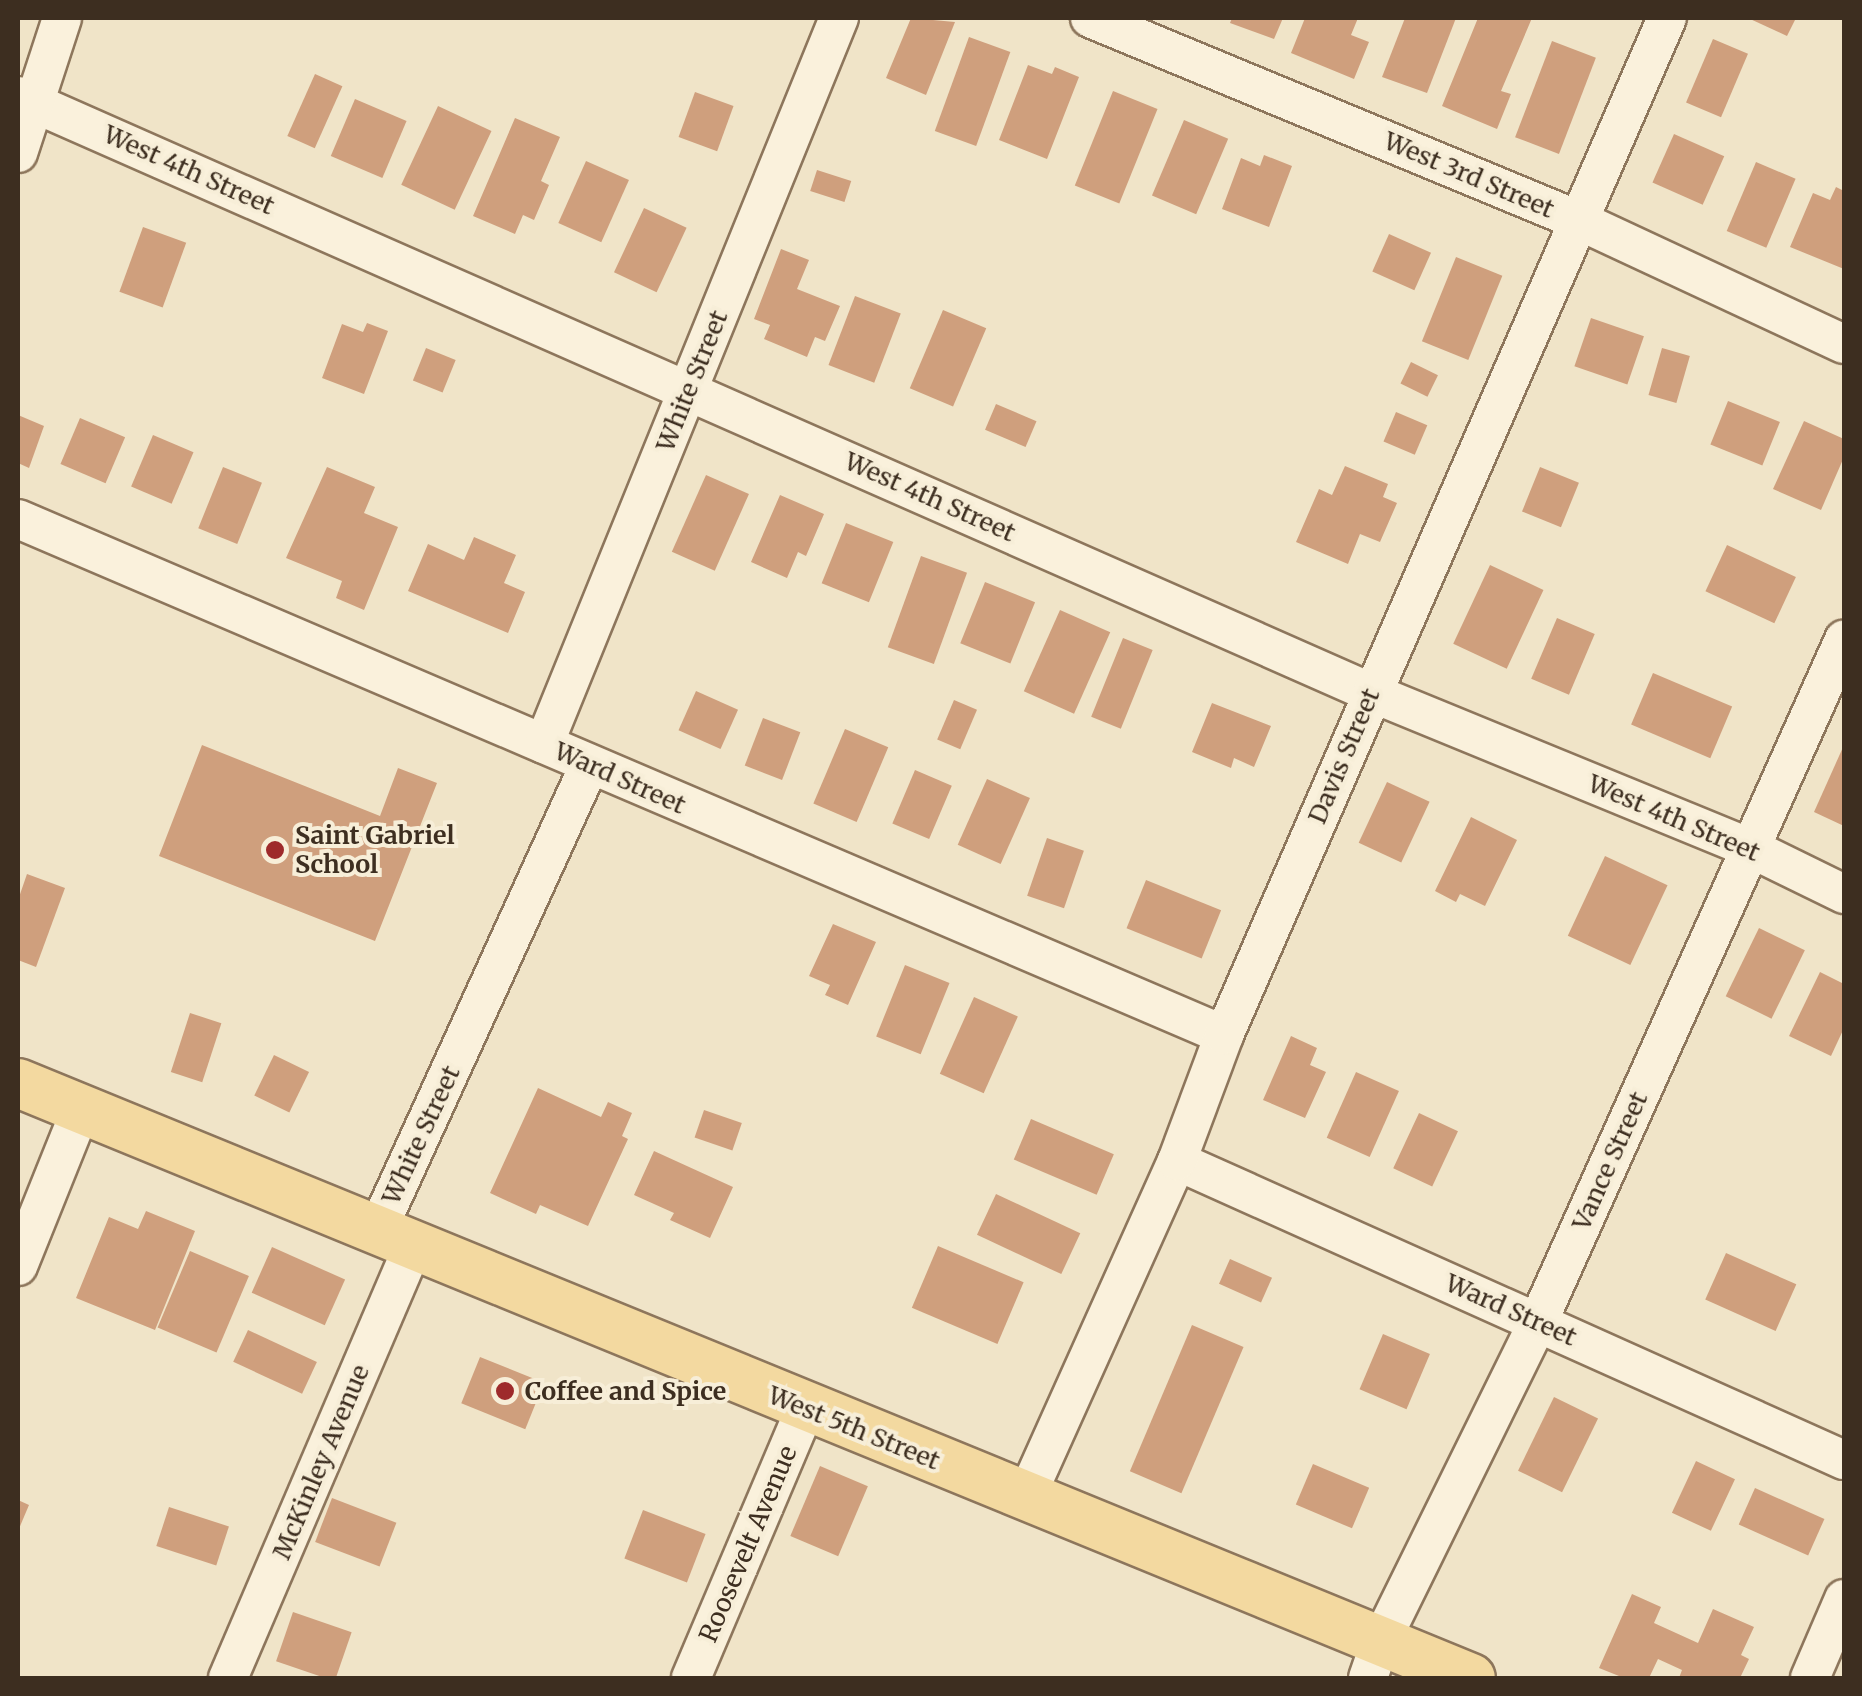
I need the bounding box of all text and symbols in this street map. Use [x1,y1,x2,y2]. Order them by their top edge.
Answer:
street label: West 4th Street [99,119,279,221]
street label: West 3rd Street [1379,126,1559,224]
street label: White Street [650,306,734,456]
street label: West 4th Street [840,446,1020,548]
street label: Davis Street [1302,684,1386,828]
street label: Ward Street [550,736,690,820]
street label: West 4th Street [1584,768,1764,868]
place label: Saint Gabriel School [295,821,455,880]
marker: Saint Gabriel School [264,839,286,861]
street label: White Street [376,1061,466,1209]
street label: Vance Street [1566,1087,1654,1235]
street label: Ward Street [1441,1268,1581,1352]
street label: McKinley Avenue [266,1360,376,1564]
place label: Coffee and Spice [525,1376,726,1406]
marker: Coffee and Spice [494,1380,516,1402]
street label: West 5th Street [764,1380,944,1476]
street label: Roosevelt Avenue [693,1441,803,1647]

